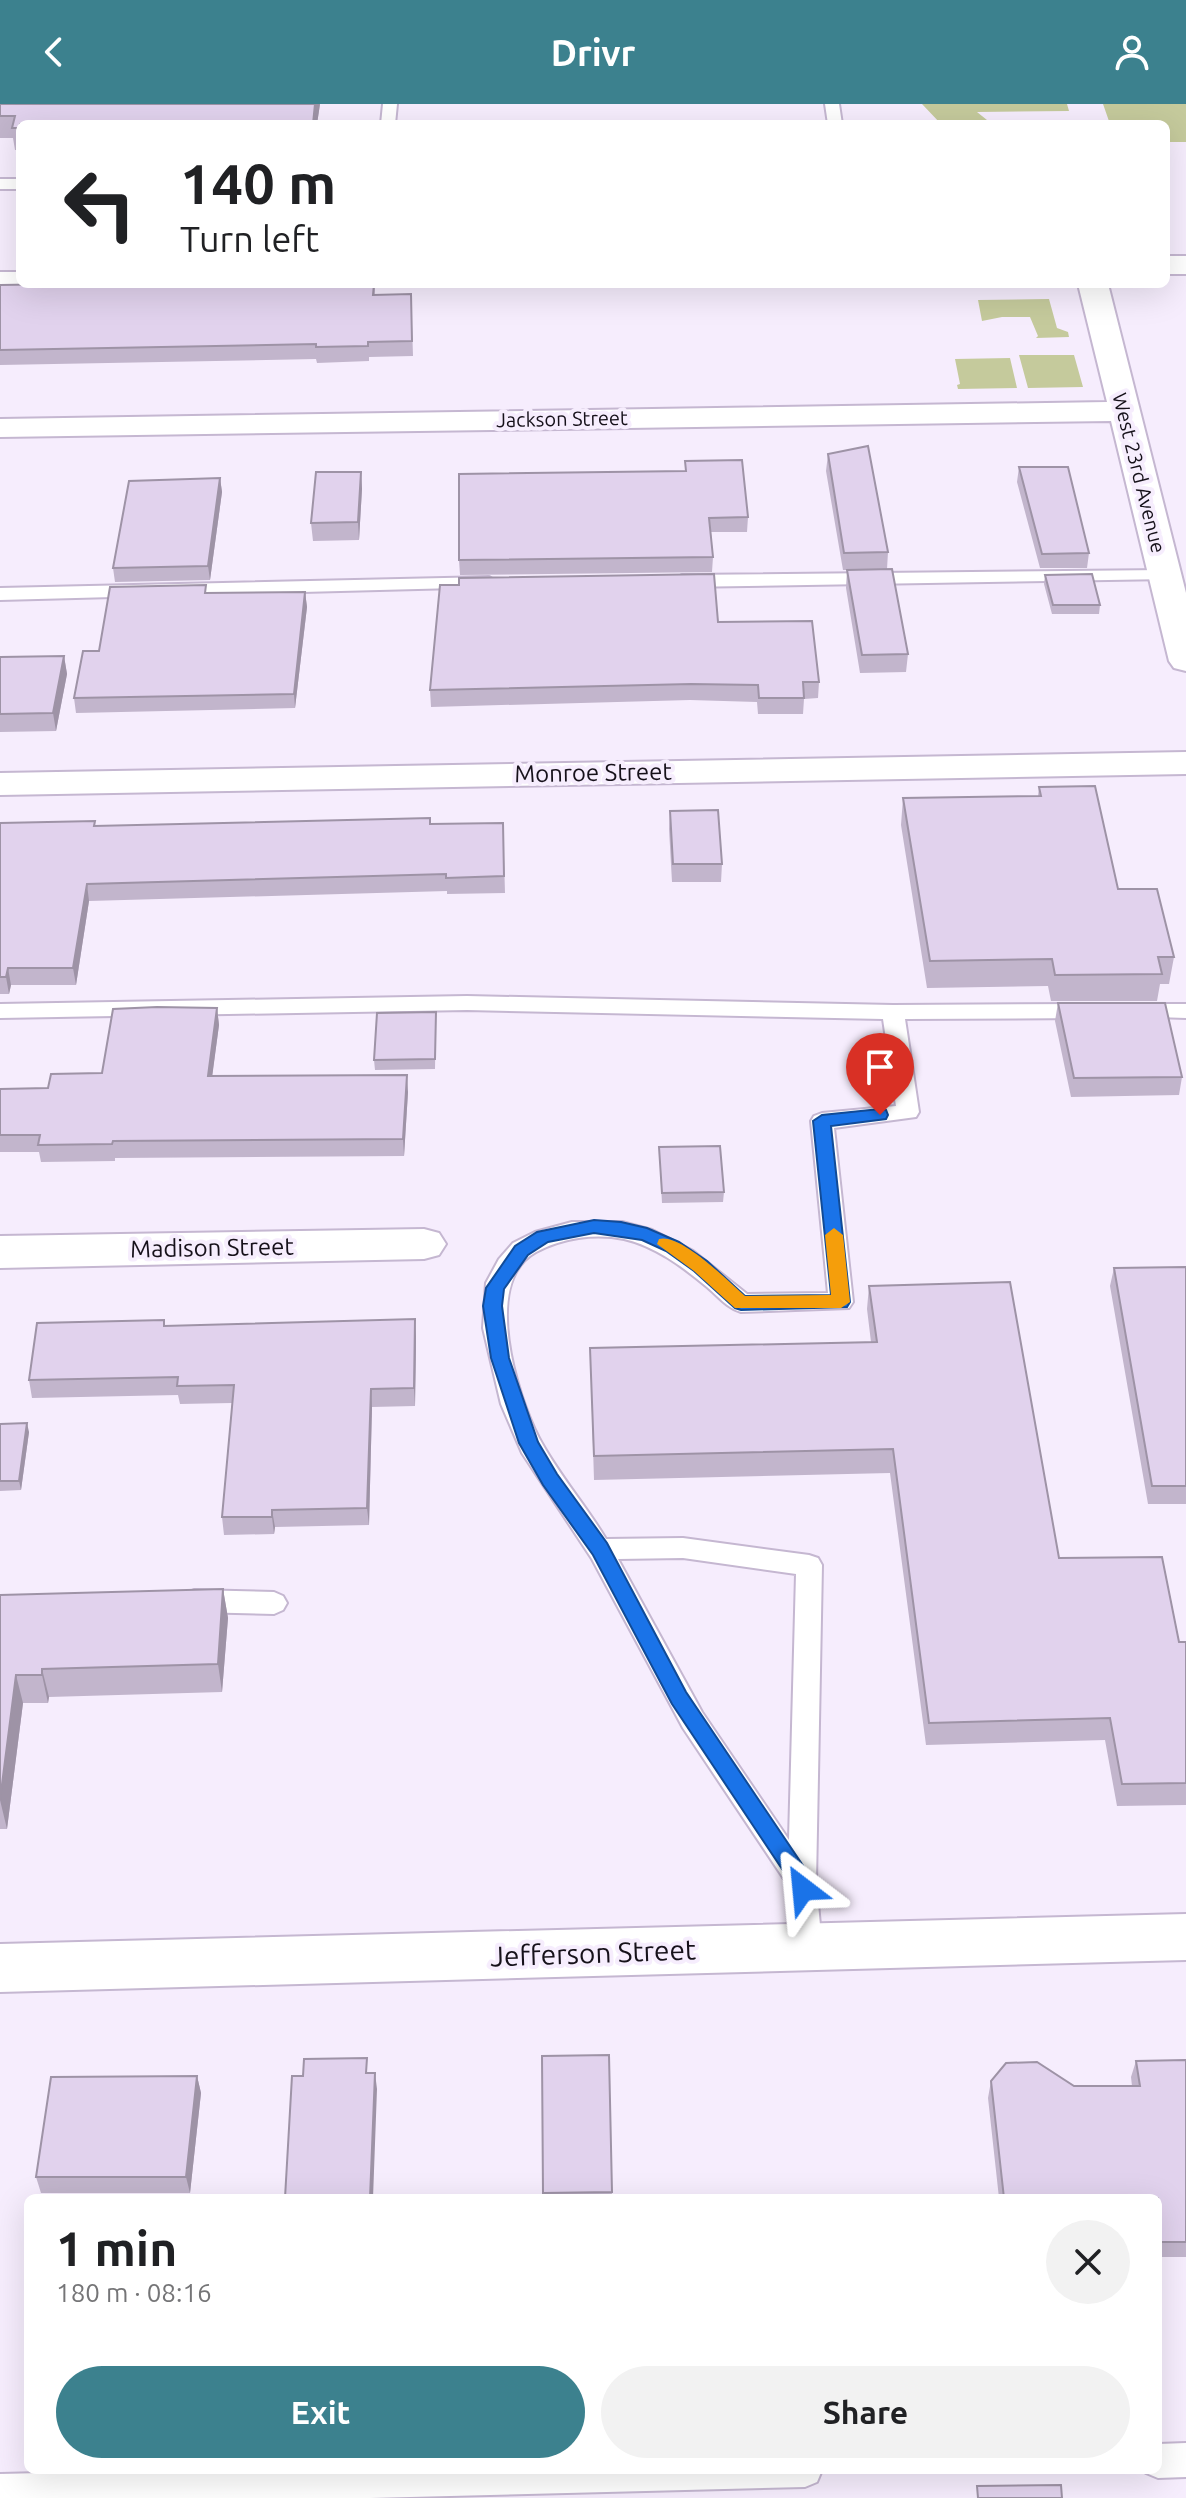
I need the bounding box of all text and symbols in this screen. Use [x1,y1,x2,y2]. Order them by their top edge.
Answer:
icon: back [32,30,76,74]
icon: person [1110,30,1154,74]
text: Drivr [551,32,635,73]
icon: left [48,152,152,256]
text: 140 m [180,152,336,215]
text: Turn left [180,218,319,259]
street label: West 23rd Avenue [1108,390,1170,555]
street label: Jackson Street [496,406,628,431]
street label: Monroe Street [514,758,673,787]
pin [846,1033,914,1115]
icon: arrive [858,1045,902,1089]
street label: Madison Street [130,1233,295,1262]
position arrow [761,1847,845,1931]
street label: Jefferson Street [490,1933,696,1972]
button: close [1046,2220,1130,2304]
text: 1 min [56,2221,177,2275]
text: 180 m · 08:16 [56,2278,212,2307]
button: Exit [56,2366,585,2458]
button: Share [601,2366,1130,2458]

